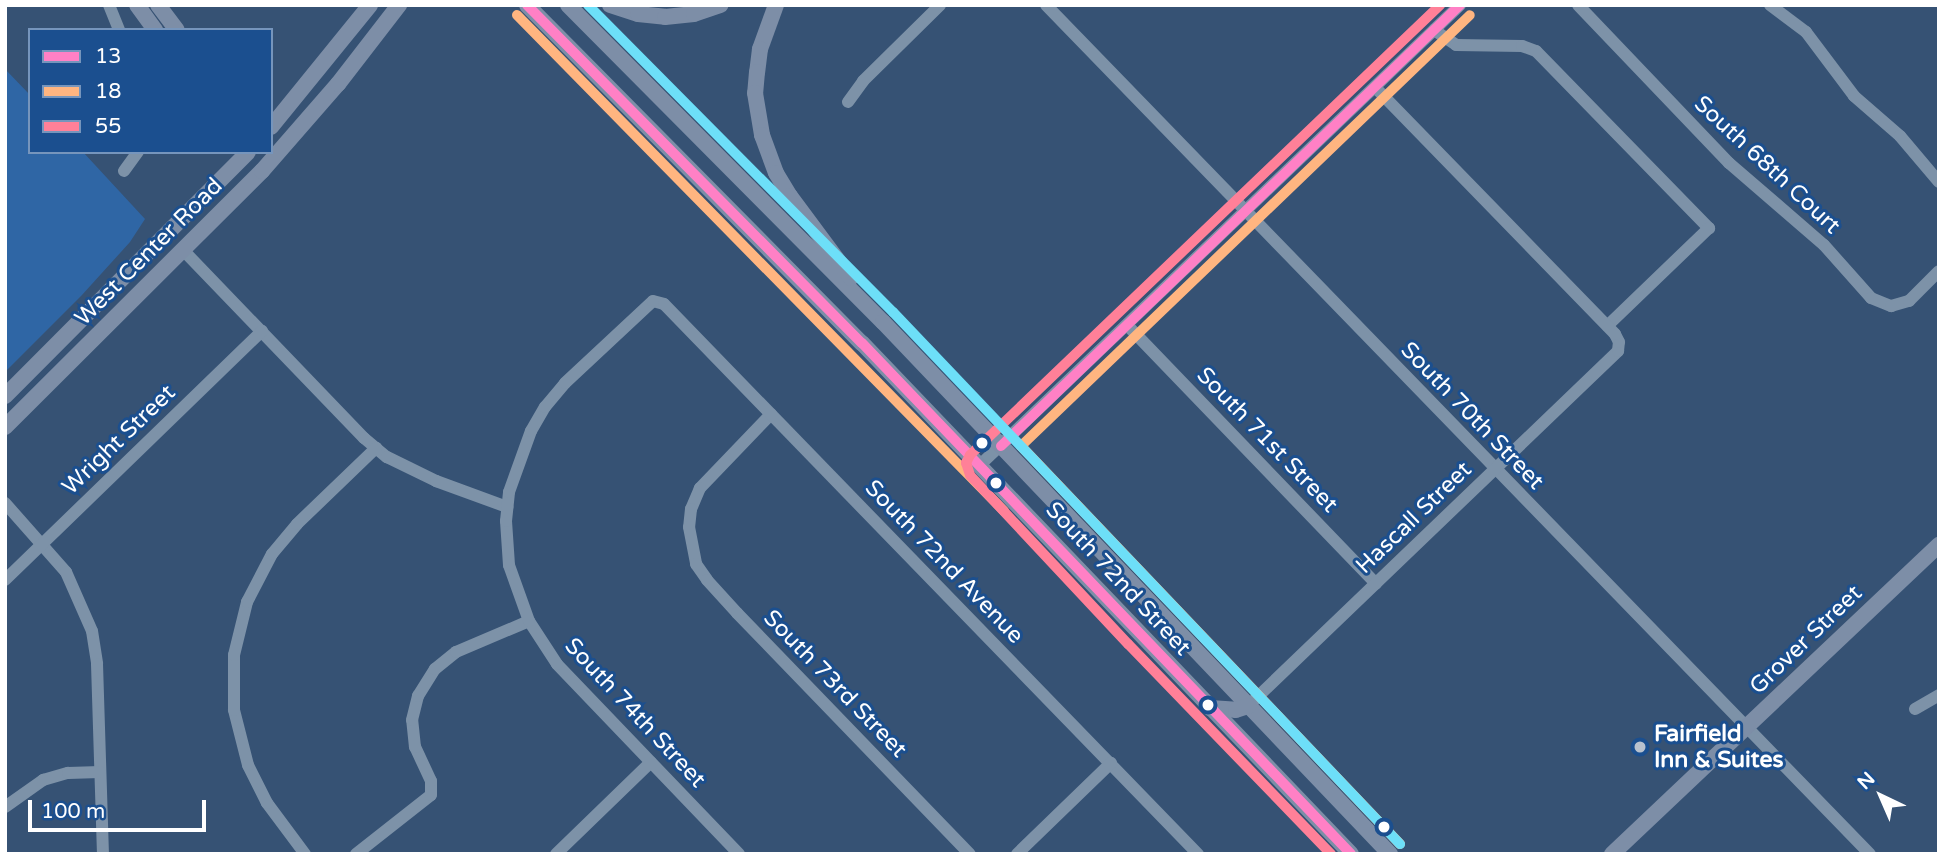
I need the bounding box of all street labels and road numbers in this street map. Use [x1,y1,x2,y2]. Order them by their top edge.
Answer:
street label: South 68th Court [1688,90,1846,240]
street label: West Center Road [69,172,229,332]
street label: South 70th Street [1395,337,1549,495]
street label: South 71st Street [1191,362,1343,518]
street label: Wright Street [57,379,181,501]
street label: Hascall Street [1351,456,1477,580]
street label: South 72nd Avenue [859,474,1029,650]
street label: South 72nd Street [1040,496,1196,662]
street label: Grover Street [1744,580,1868,700]
street label: South 73rd Street [758,604,912,764]
street label: South 74th Street [559,633,711,793]

